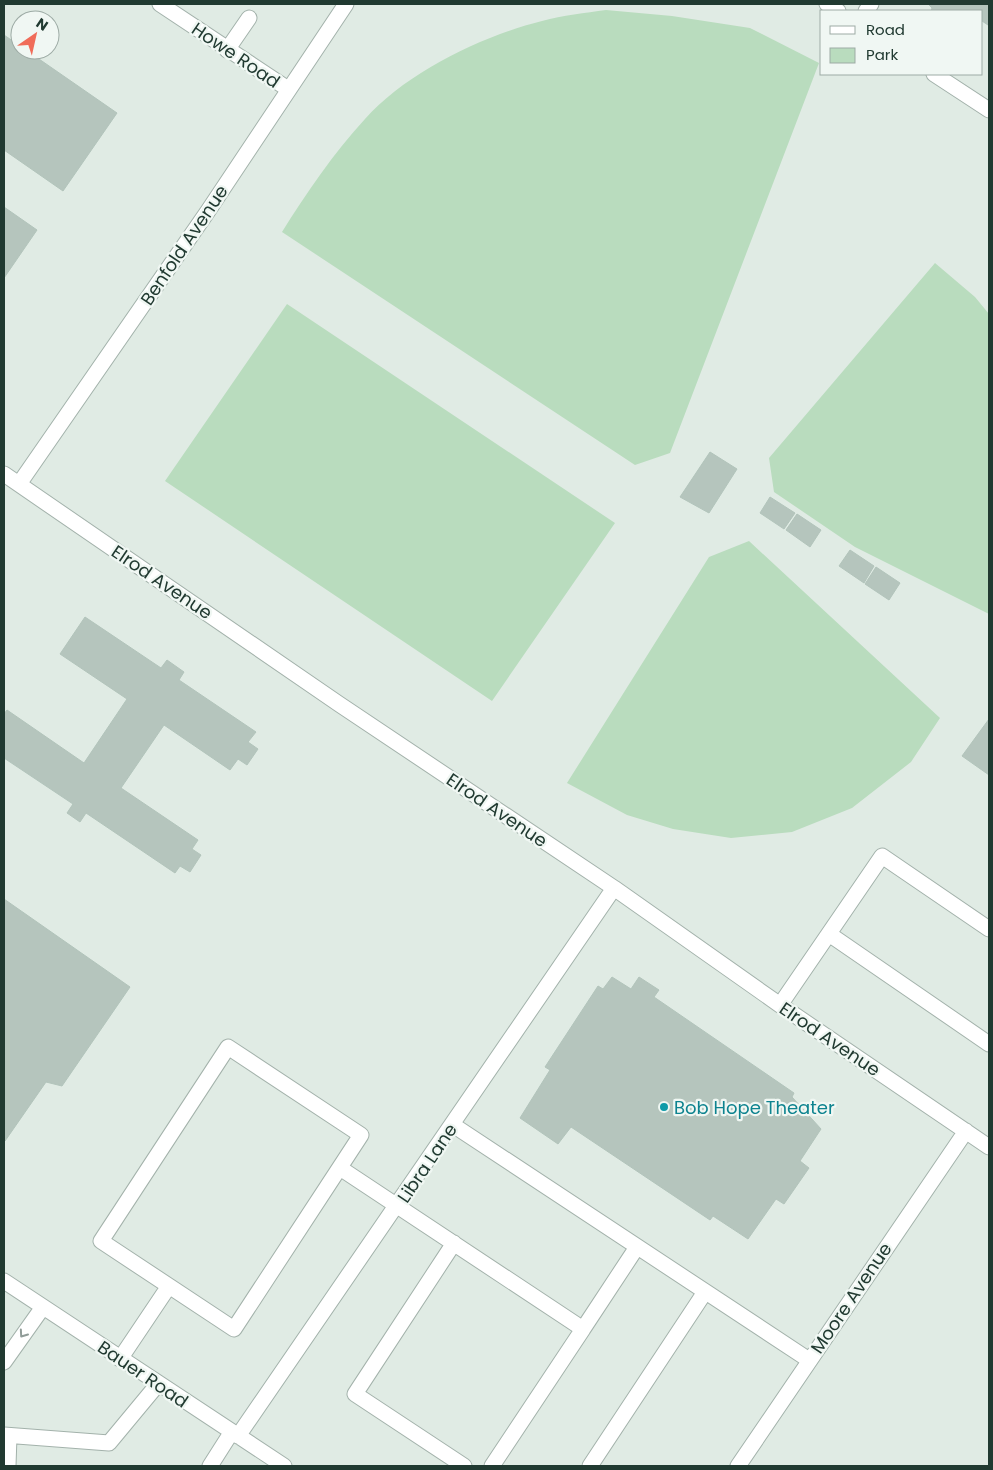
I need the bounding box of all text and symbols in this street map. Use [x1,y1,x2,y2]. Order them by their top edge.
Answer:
north arrow [10,10,60,60]
legend [820,10,983,75]
text: N [32,13,52,35]
street label: Howe Road [187,16,285,94]
text: Road [866,19,905,40]
text: Park [866,44,898,65]
street label: Benfold Avenue [134,180,234,310]
street label: Elrod Avenue [107,539,217,625]
street label: Elrod Avenue [442,767,552,853]
street label: Elrod Avenue [775,996,885,1082]
place label: Bob Hope Theater [674,1095,835,1120]
marker: Bob Hope Theater [658,1101,670,1113]
street label: Libra Lane [391,1118,463,1208]
street label: Moore Avenue [805,1238,897,1358]
one-way arrow [20,1328,29,1338]
street label: Bauer Road [93,1335,193,1413]

